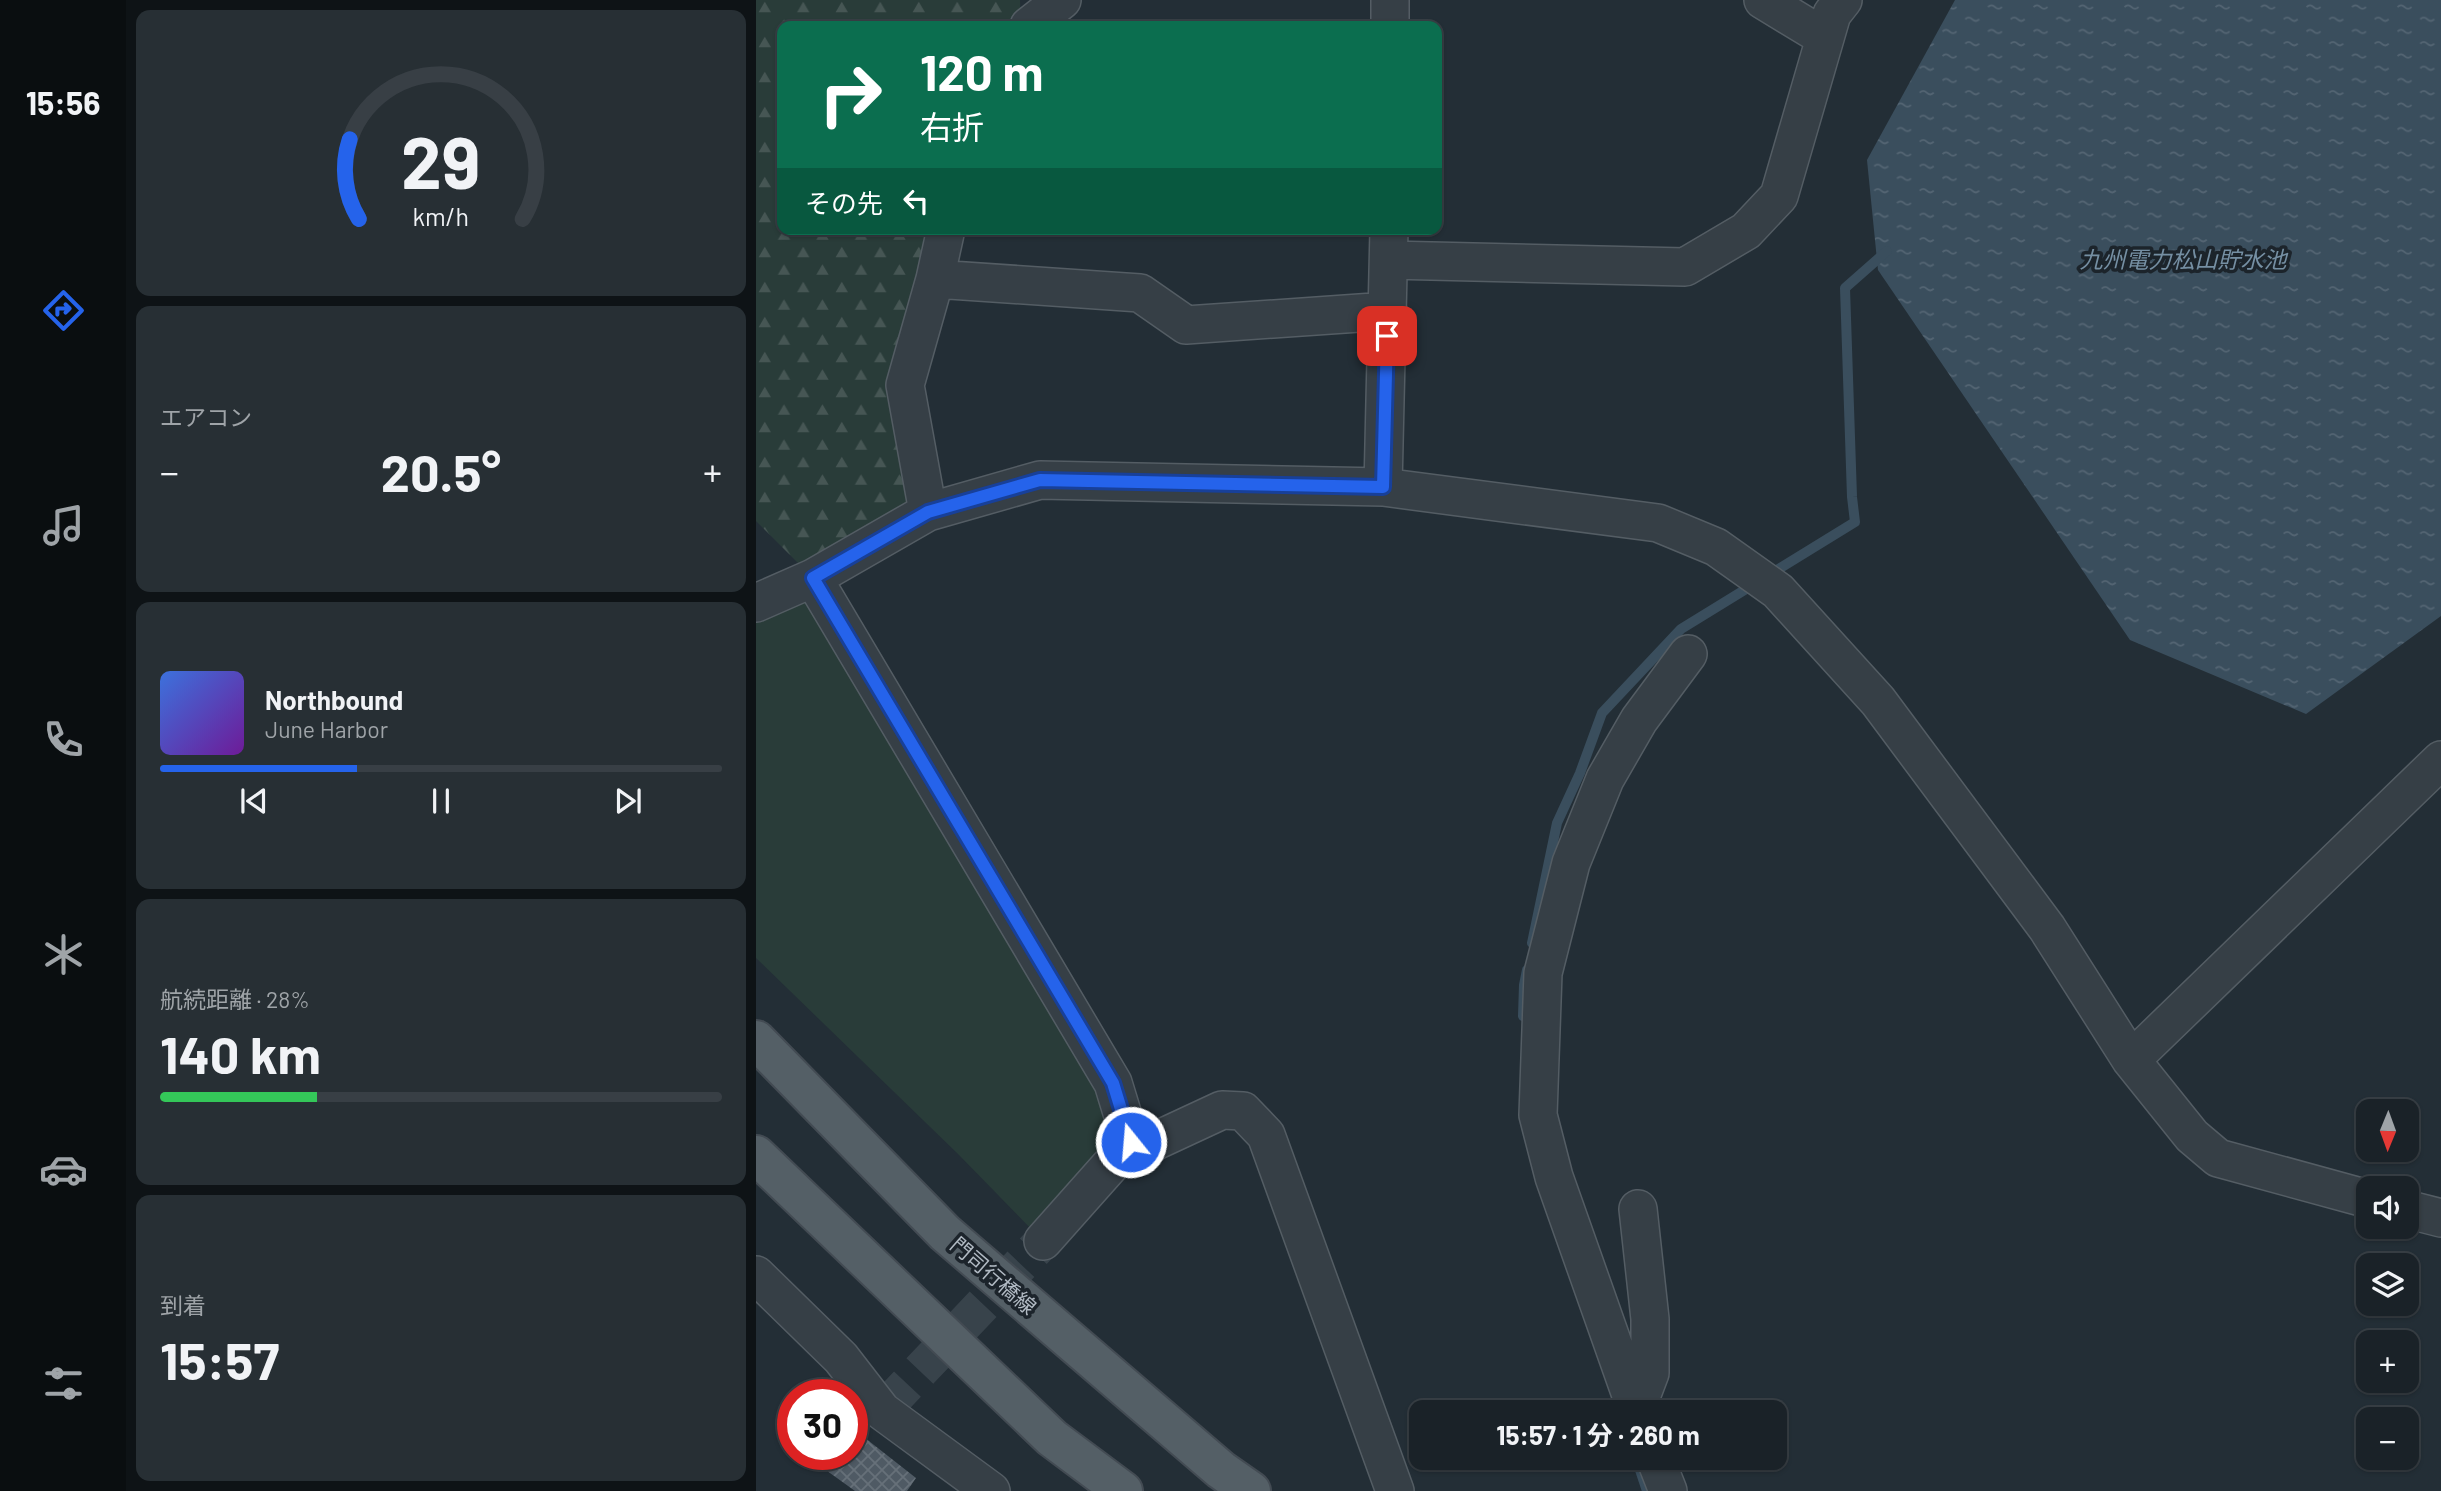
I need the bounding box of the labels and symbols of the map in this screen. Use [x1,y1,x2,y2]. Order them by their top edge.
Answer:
water label: 九州電力松山貯水池 [2080,245,2289,273]
pin [1357,306,1417,366]
north arrow [2356,1099,2418,1162]
position arrow [1094,1105,1168,1179]
street label: 門司行橋線 [946,1231,1042,1319]
speed limit sign: 30 [777,1379,868,1470]

